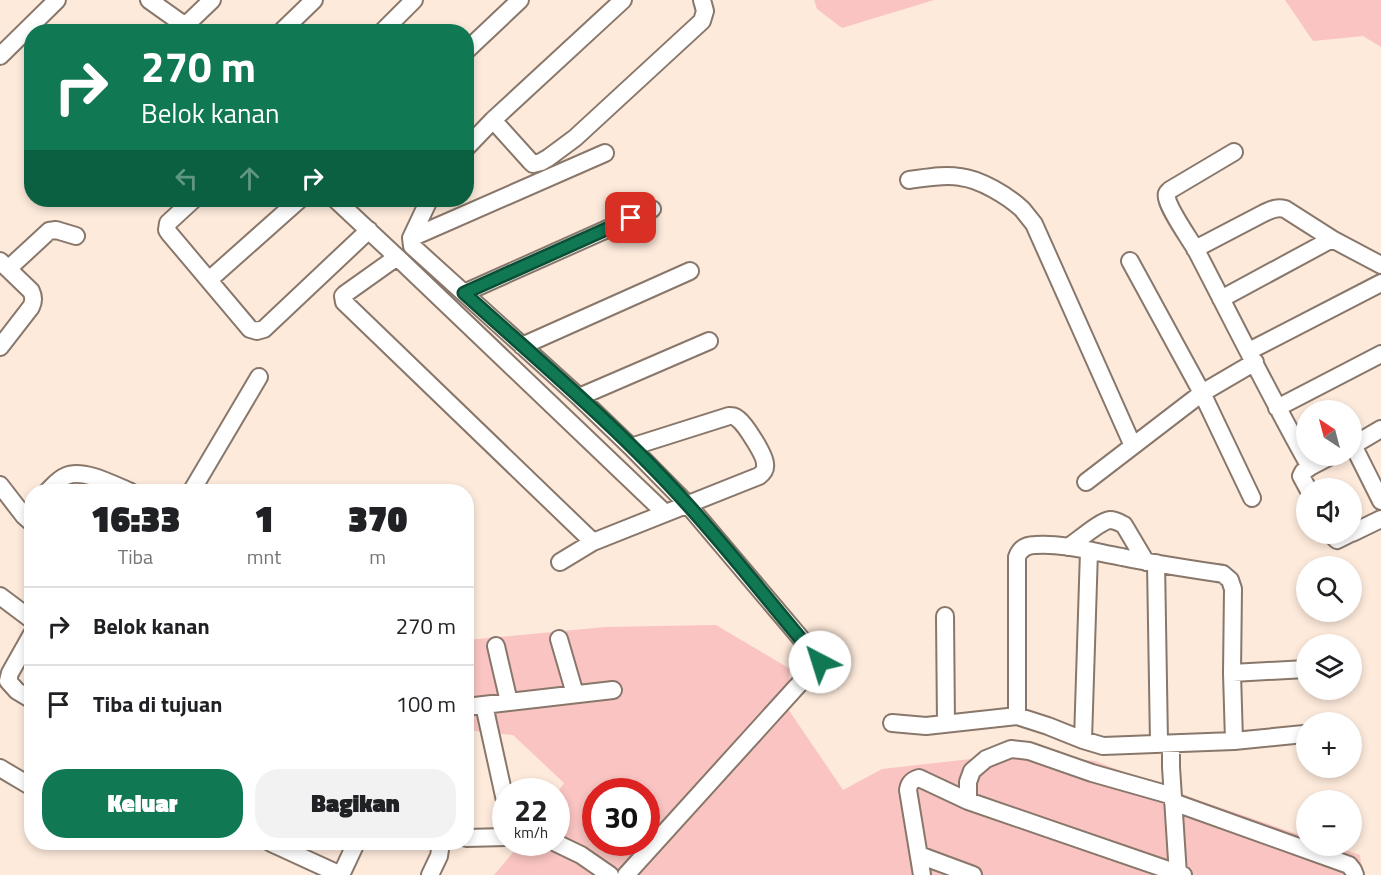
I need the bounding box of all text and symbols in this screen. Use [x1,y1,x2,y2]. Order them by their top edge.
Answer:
text: 270 m [141,34,256,98]
icon: right [42,48,120,126]
text: Belok kanan [141,92,280,133]
icon: left [170,162,203,195]
icon: ahead [233,162,266,195]
icon: right [296,162,329,195]
pin [605,192,656,243]
icon: arrive [614,201,647,234]
north arrow [1296,400,1362,466]
map controls [1296,400,1362,856]
button: sound [1296,478,1362,544]
text: 16:33 [91,491,180,546]
text: 1 [254,491,274,546]
text: 370 [348,491,407,546]
text: Tiba [118,541,153,572]
text: mnt [247,541,281,572]
text: m [369,541,386,572]
button: search [1296,556,1362,622]
text: Belok kanan [93,609,210,643]
text: 270 m [396,609,456,643]
icon: right [42,610,75,643]
position arrow [788,630,852,694]
button: layers [1296,634,1362,700]
text: Tiba di tujuan [93,687,222,721]
text: 100 m [396,687,456,721]
icon: arrive [42,688,75,721]
button: + [1296,712,1362,778]
button: Keluar [42,769,243,838]
button: Bagikan [255,769,456,838]
speed limit sign: 30 [582,778,660,856]
text: 22 [514,787,548,833]
button: − [1296,790,1362,856]
text: km/h [514,821,548,844]

